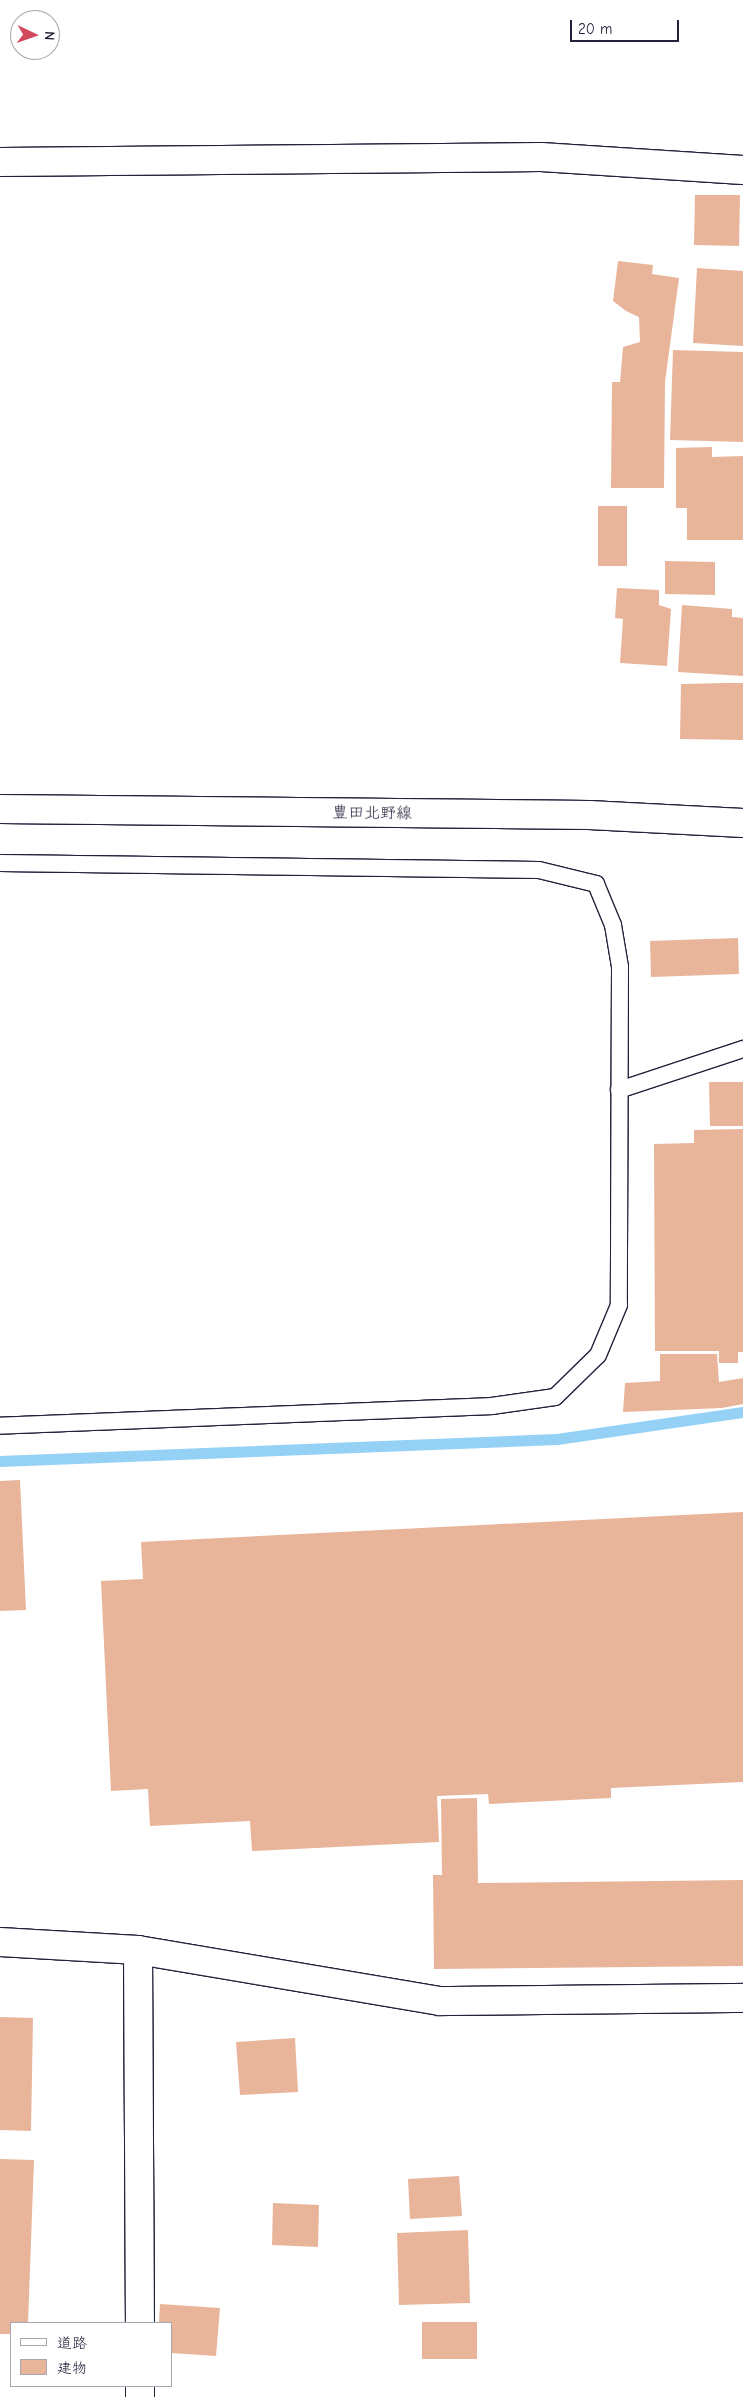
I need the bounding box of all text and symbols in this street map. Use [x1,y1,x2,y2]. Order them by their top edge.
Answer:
north arrow [10,10,60,60]
scale bar [573,10,682,42]
text: 20 m [578,20,612,38]
text: N [41,31,58,41]
street label: 豊田北野線 [332,803,412,823]
legend [10,2322,172,2387]
text: 道路 [57,2334,87,2352]
text: 建物 [57,2359,87,2377]

